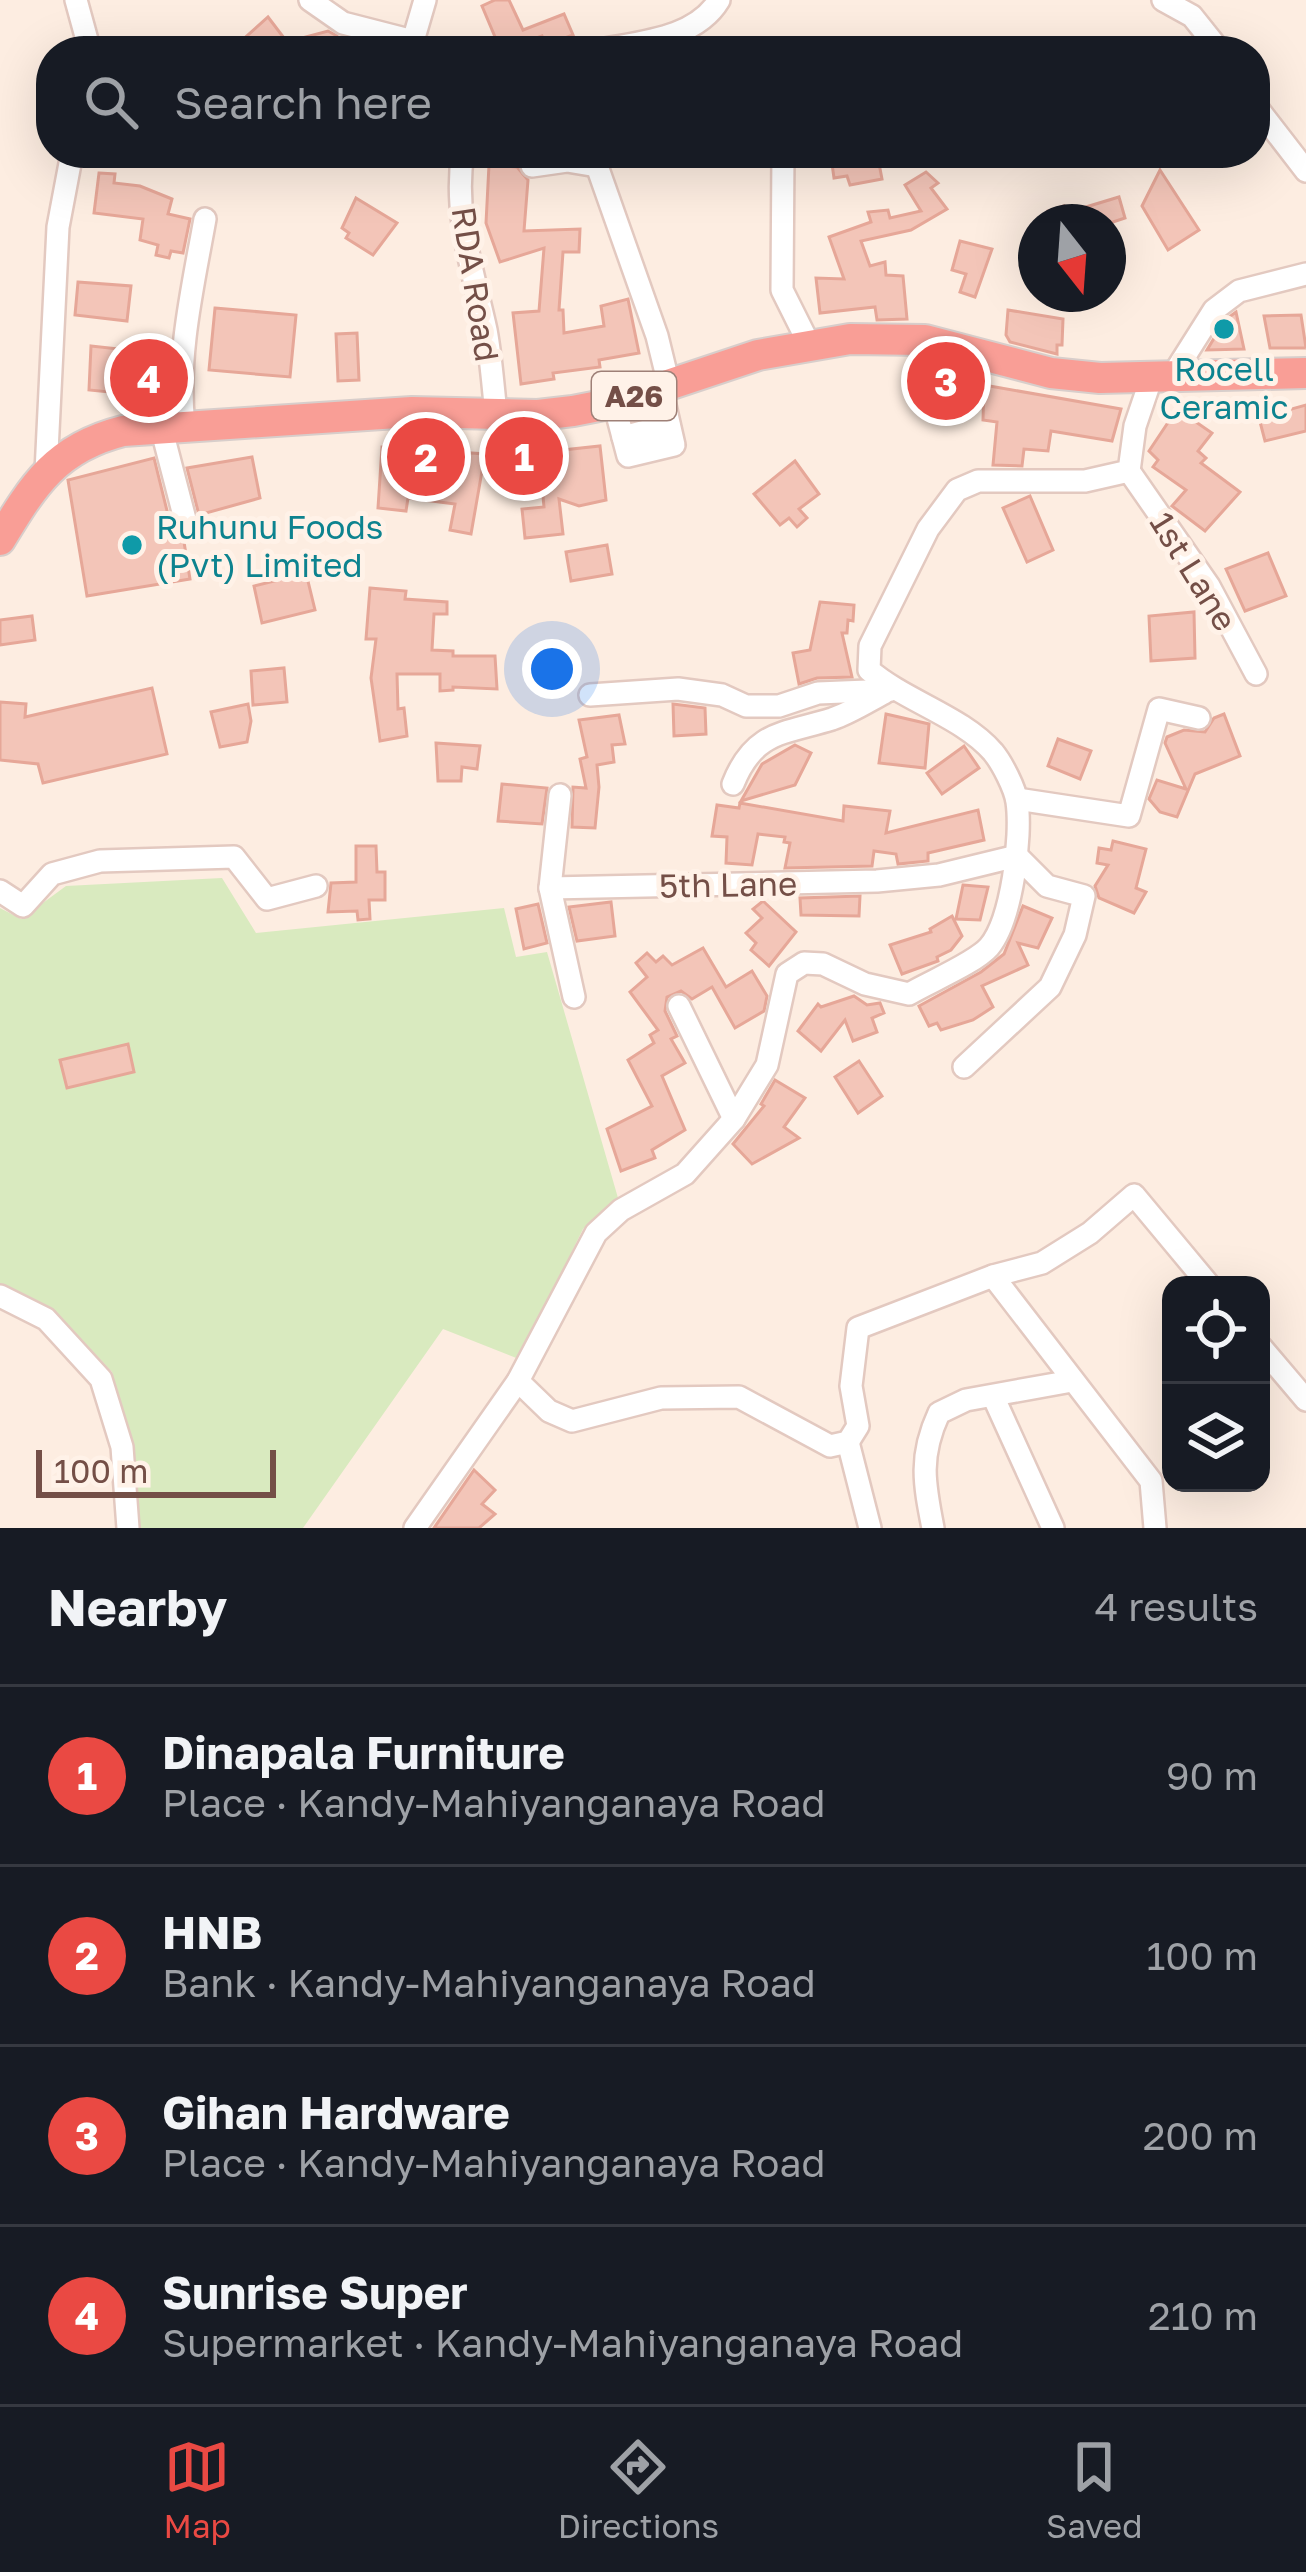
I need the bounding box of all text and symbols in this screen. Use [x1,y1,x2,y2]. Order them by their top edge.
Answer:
search box [36,36,1270,168]
icon: search [78,69,144,135]
text: Search here [174,75,432,129]
street label: RDA Road [445,204,507,364]
north arrow [1018,204,1126,312]
marker: Rocell Ceramic [1211,316,1237,342]
pin: 4 [110,333,188,423]
pin: 3 [907,336,985,426]
place label: Rocell Ceramic [1160,349,1288,426]
road number: A26 [592,372,676,420]
pin: 1 [485,411,563,501]
pin: 2 [387,412,465,502]
street label: 1st Lane [1142,505,1246,637]
place label: Ruhunu Foods (Pvt) Limited [156,507,383,584]
marker: Ruhunu Foods (Pvt) Limited [119,532,145,558]
your location [522,639,582,699]
street label: 5th Lane [659,863,797,905]
map controls [1162,1276,1270,1492]
button: locate [1162,1276,1270,1384]
button: layers [1162,1384,1270,1492]
scale bar [36,1444,276,1497]
text: 100 m [54,1451,148,1490]
text: Nearby [48,1576,227,1637]
text: 4 results [1095,1583,1258,1630]
text: Dinapala Furniture [162,1725,565,1779]
text: 1 [77,1752,97,1799]
text: 90 m [1166,1752,1258,1799]
text: Place · Kandy-Mahiyanganaya Road [162,1779,826,1826]
text: HNB [162,1905,262,1959]
text: 2 [75,1932,99,1979]
text: 100 m [1146,1932,1258,1979]
text: Bank · Kandy-Mahiyanganaya Road [162,1959,816,2006]
text: Gihan Hardware [162,2085,510,2139]
text: 3 [75,2112,99,2159]
text: 200 m [1143,2112,1258,2159]
text: Place · Kandy-Mahiyanganaya Road [162,2139,826,2186]
text: Sunrise Super [162,2265,468,2319]
text: 4 [75,2292,99,2339]
text: 210 m [1148,2292,1258,2339]
text: Supermarket · Kandy-Mahiyanganaya Road [162,2319,963,2366]
tab: Map [164,2434,231,2545]
tab: Directions [558,2434,719,2545]
tab: Saved [1046,2434,1142,2545]

